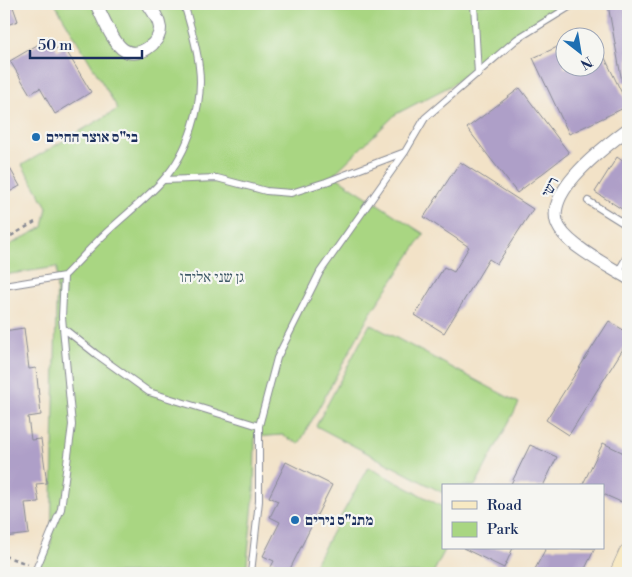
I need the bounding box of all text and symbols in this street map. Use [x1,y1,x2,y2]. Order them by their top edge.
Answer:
scale bar [30,28,142,60]
north arrow [554,28,604,78]
text: 50 m [38,36,72,55]
text: N [577,52,596,73]
place label: בי"ס אוצר החיים [46,128,138,147]
marker: בי"ס אוצר החיים [30,131,42,143]
street label: רשי [537,174,564,201]
park label: גן שני אליהו [180,268,244,287]
legend [442,484,604,550]
text: Road [487,496,522,515]
place label: מתנ"ס נירים [305,511,373,530]
marker: מתנ"ס נירים [289,514,301,526]
text: Park [487,520,519,539]

